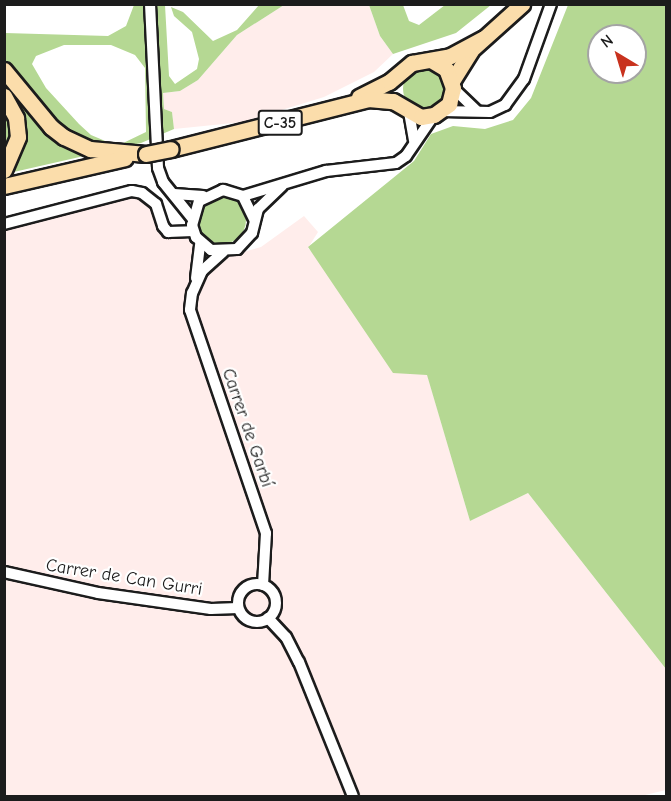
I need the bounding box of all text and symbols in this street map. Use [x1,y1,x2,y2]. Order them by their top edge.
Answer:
north arrow [587,24,647,84]
text: N [597,31,617,52]
road number: C-35 [258,110,302,136]
street label: Carrer de Garbí [217,366,277,490]
street label: Carrer de Can Gurri [44,555,204,601]

